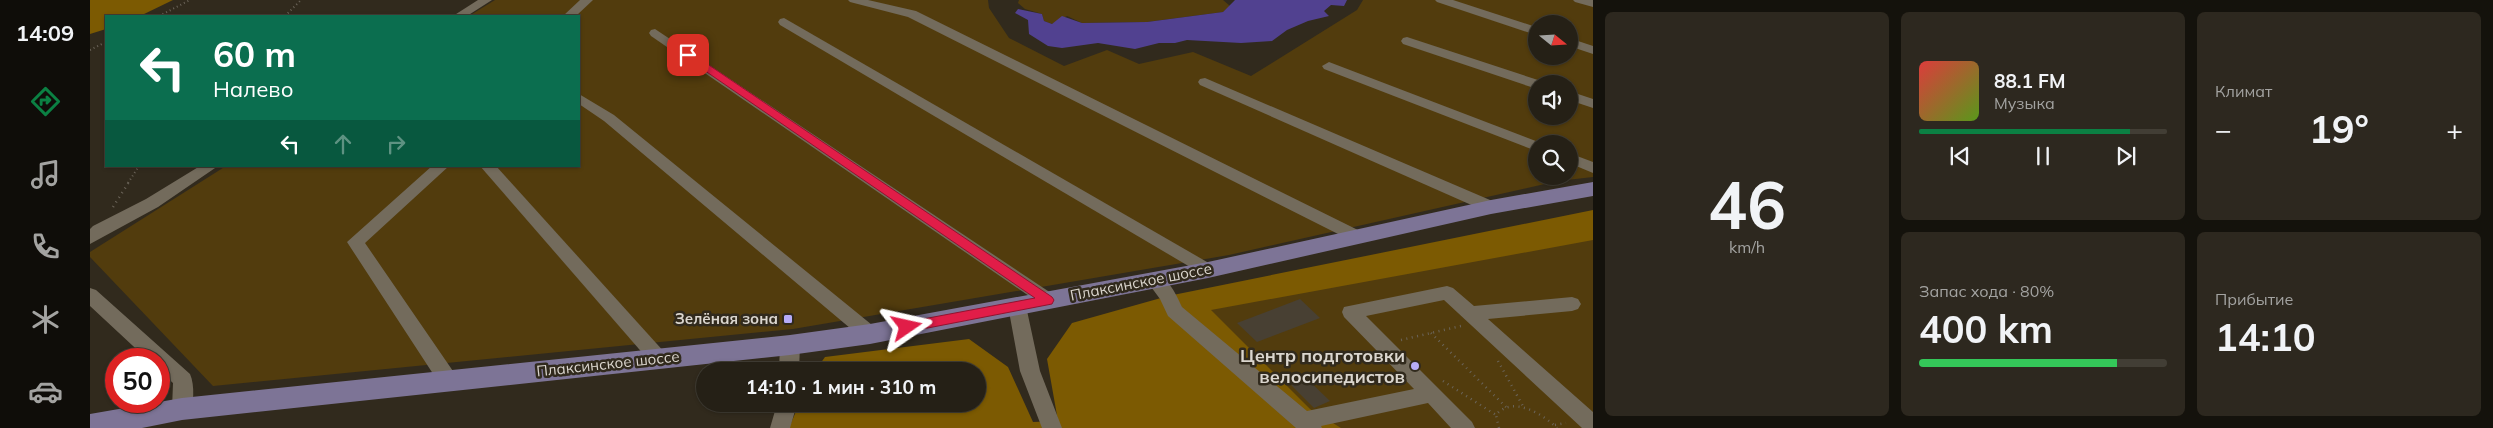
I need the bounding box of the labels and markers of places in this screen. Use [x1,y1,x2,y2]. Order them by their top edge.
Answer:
pin [667,34,709,76]
place label: Зелёная зона [675,309,778,328]
marker: Зелёная зона [782,313,794,325]
place label: Центр подготовки велосипедистов [1240,344,1405,388]
marker: Центр подготовки велосипедистов [1409,360,1421,372]

